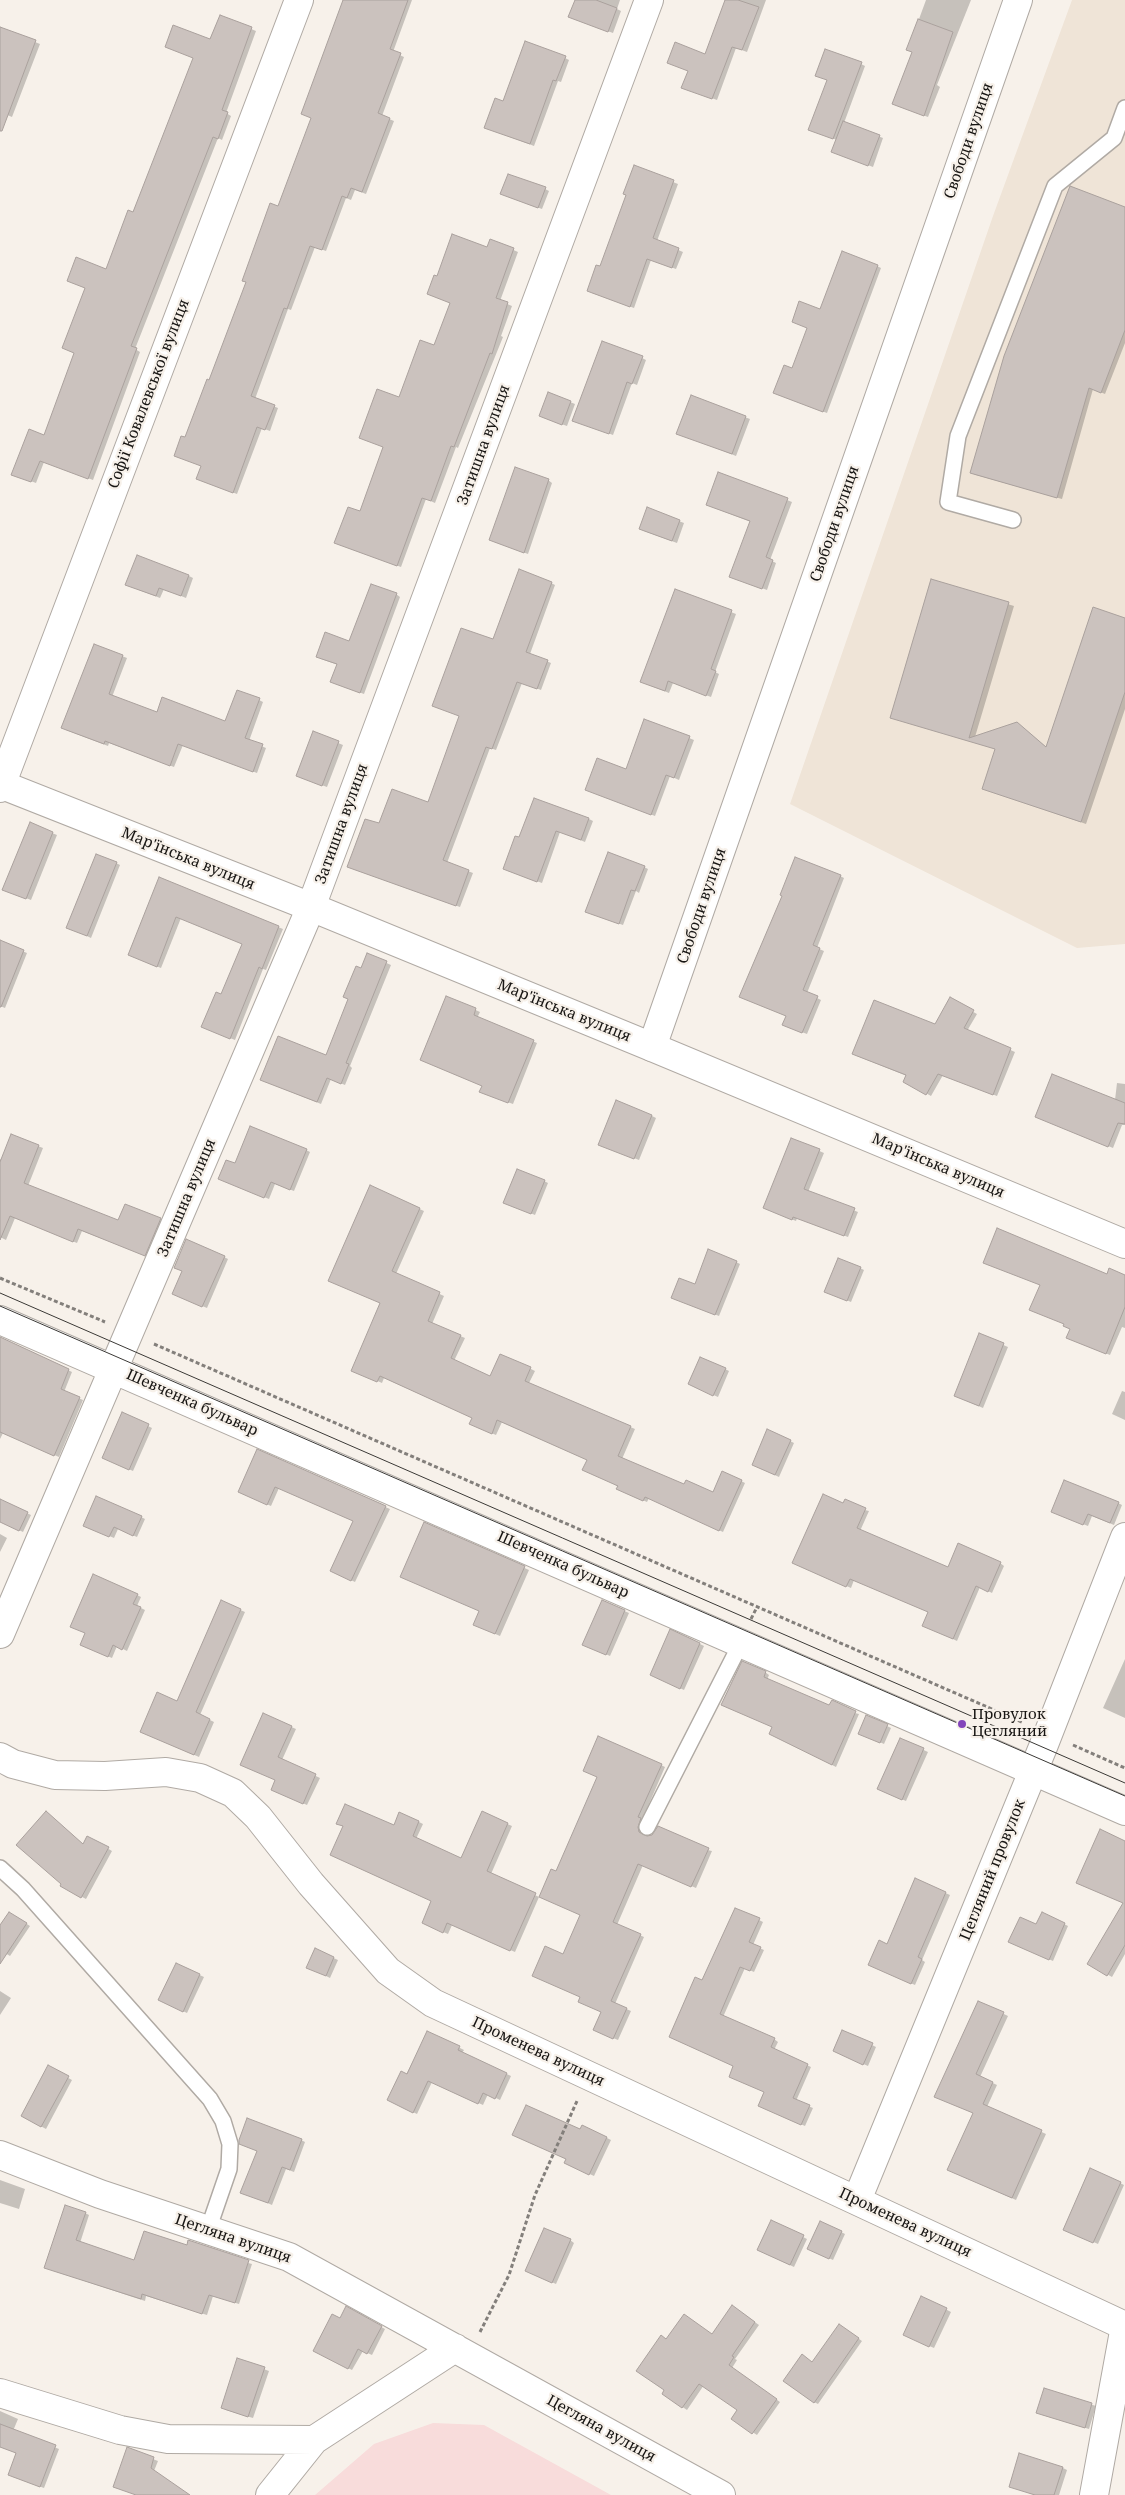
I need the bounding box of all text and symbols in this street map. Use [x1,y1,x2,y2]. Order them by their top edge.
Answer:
street label: Свободи вулиця [941,81,997,201]
street label: Софії Ковалевської вулиця [105,297,193,491]
street label: Затишна вулиця [454,382,514,508]
street label: Свободи вулиця [807,464,863,584]
street label: Затишна вулиця [312,761,372,887]
street label: Мар'їнська вулиця [119,824,257,894]
street label: Свободи вулиця [674,846,730,966]
street label: Мар'їнська вулиця [495,976,633,1046]
street label: Мар'їнська вулиця [869,1130,1007,1202]
street label: Затишна вулиця [154,1136,220,1260]
street label: Шевченка бульвар [123,1366,261,1440]
street label: Шевченка бульвар [494,1528,632,1602]
place label: Провулок Цегляний [972,1706,1047,1741]
marker: Провулок Цегляний [956,1718,968,1730]
street label: Цегляний провулок [956,1797,1030,1943]
street label: Променева вулиця [469,2013,607,2091]
street label: Променева вулиця [836,2184,974,2262]
street label: Цегляна вулиця [172,2211,294,2267]
street label: Цегляна вулиця [543,2392,659,2466]

